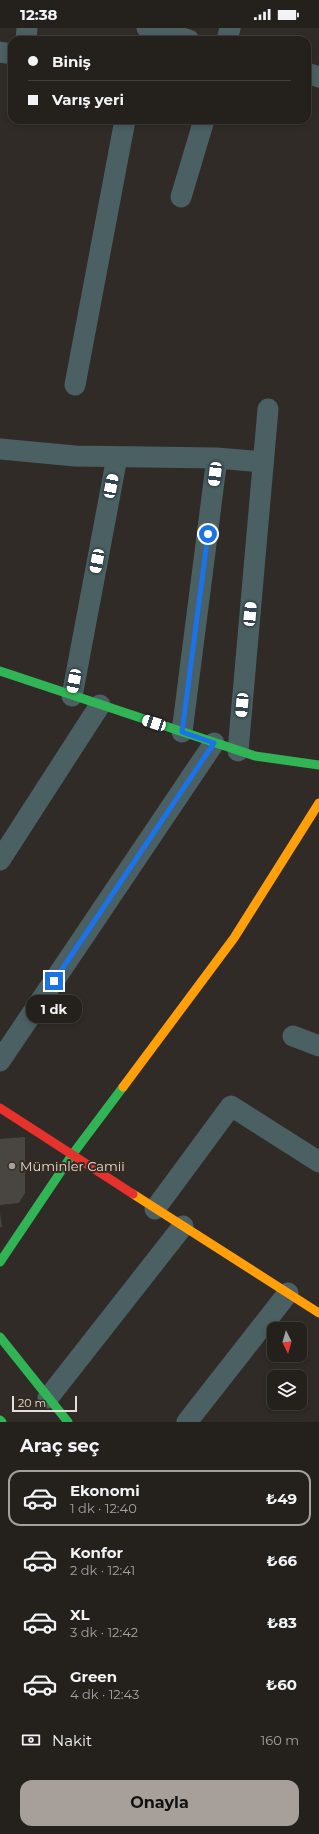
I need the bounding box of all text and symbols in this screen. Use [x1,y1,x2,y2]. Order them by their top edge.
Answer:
text: 12:38 [20,5,57,24]
text: Biniş [52,52,91,71]
text: Varış yeri [52,90,124,109]
car [208,461,222,487]
car [103,473,119,499]
route start [199,525,217,543]
car [89,548,105,574]
car [243,602,257,626]
car [66,668,82,694]
car [235,693,249,717]
car [141,714,167,732]
route end [45,972,63,990]
callout: 1 dk [26,995,82,1023]
text: 1 dk [41,1001,67,1017]
place label: Müminler Camii [20,1158,125,1174]
marker: Müminler Camii [7,1161,17,1171]
north arrow [267,1322,307,1362]
map controls [267,1322,307,1410]
button: layers [267,1370,307,1410]
scale bar [12,1394,77,1413]
text: 20 m [18,1396,46,1410]
text: Araç seç [20,1435,99,1457]
icon: car [22,1480,58,1516]
text: Ekonomi [70,1481,140,1500]
text: ₺49 [266,1489,297,1508]
text: 1 dk · 12:40 [70,1500,137,1516]
icon: car [22,1542,58,1578]
text: Konfor [70,1543,123,1562]
text: ₺66 [267,1551,297,1570]
text: 2 dk · 12:41 [70,1562,135,1578]
icon: car [22,1604,58,1640]
text: XL [70,1605,89,1624]
text: ₺83 [267,1613,297,1632]
text: 3 dk · 12:42 [70,1624,138,1640]
icon: car [22,1666,58,1702]
text: Green [70,1667,117,1686]
text: ₺60 [266,1675,297,1694]
text: 4 dk · 12:43 [70,1686,139,1702]
icon: cash [20,1729,42,1751]
text: Nakit [52,1731,92,1750]
text: 160 m [261,1732,299,1748]
button: Onayla [20,1780,299,1826]

